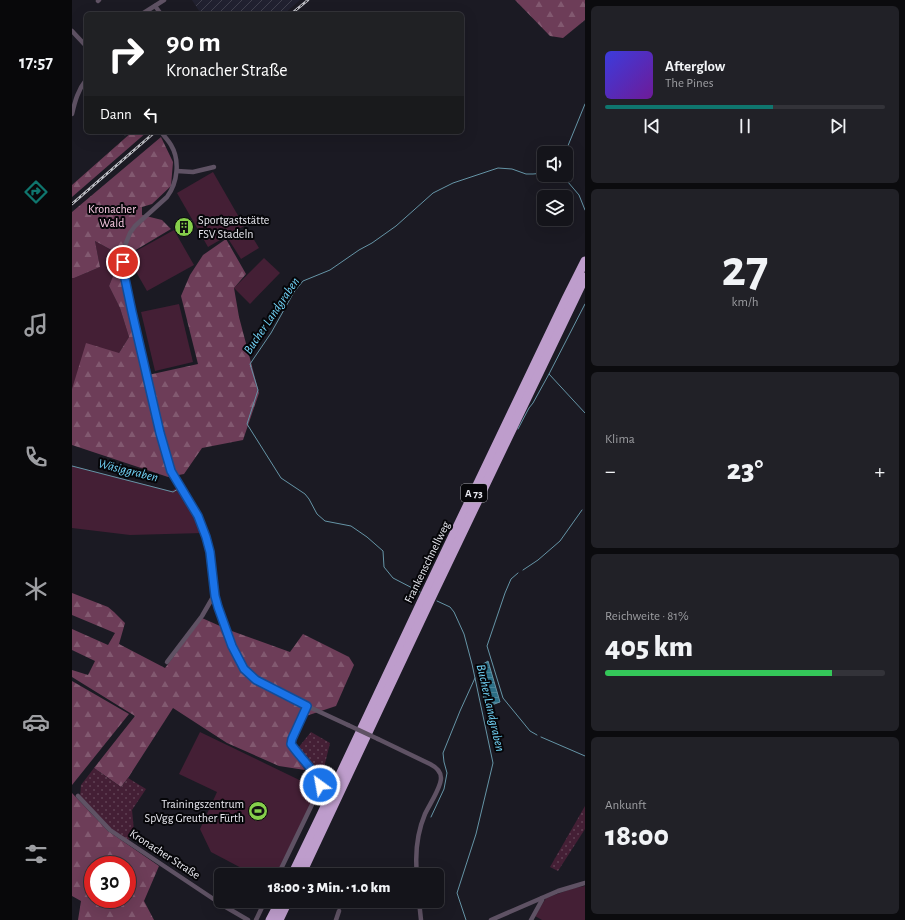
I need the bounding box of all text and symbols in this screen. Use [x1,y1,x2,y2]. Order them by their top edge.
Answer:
icon: right [100,28,152,80]
text: 90 m [166,29,221,57]
text: 17:57 [19,54,53,72]
text: Afterglow [665,59,725,74]
text: Kronacher Straße [166,62,288,80]
text: The Pines [665,77,714,90]
icon: left [140,104,162,126]
text: Dann [100,107,132,122]
icon: previous [641,115,663,137]
icon: pause [734,115,756,137]
icon: next [827,115,849,137]
map controls [537,146,573,226]
button: sound [537,146,573,182]
icon: directions [22,178,50,206]
button: layers [537,190,573,226]
park label: Kronacher Wald [88,203,136,229]
place label: Sportgaststätte FSV Stadeln [198,214,269,240]
building icon: Sportgaststätte FSV Stadeln [173,216,195,238]
text: 27 [722,243,768,295]
pin [106,245,140,279]
icon: arrive [112,251,134,273]
water label: Bucher Landgraben [242,275,302,357]
text: km/h [732,296,758,309]
icon: music [22,311,50,339]
text: Klima [605,433,635,446]
icon: phone [22,443,50,471]
text: 23° [727,455,763,485]
water label: Wäsiggraben [97,457,159,485]
text: − [605,460,616,482]
text: + [874,460,885,482]
road number: A 73 [461,484,487,502]
street label: Frankenschnellweg [402,519,452,605]
icon: climate [22,575,50,603]
text: Reichweite · 81% [605,610,689,623]
text: 405 km [605,632,693,662]
water label: Bucher Landgraben [474,663,506,753]
icon: car [22,708,50,736]
position arrow [299,764,341,806]
place label: Trainingszentrum SpVgg Greuther Fürth [145,798,244,824]
text: Ankunft [605,799,646,812]
sports icon: Trainingszentrum SpVgg Greuther Fürth [247,800,269,822]
text: 18:00 [605,821,669,851]
street label: Kronacher Straße [128,827,202,881]
icon: filters [22,840,50,868]
speed limit sign: 30 [84,856,136,908]
text: 18:00 · 3 Min. · 1.0 km [268,880,390,895]

